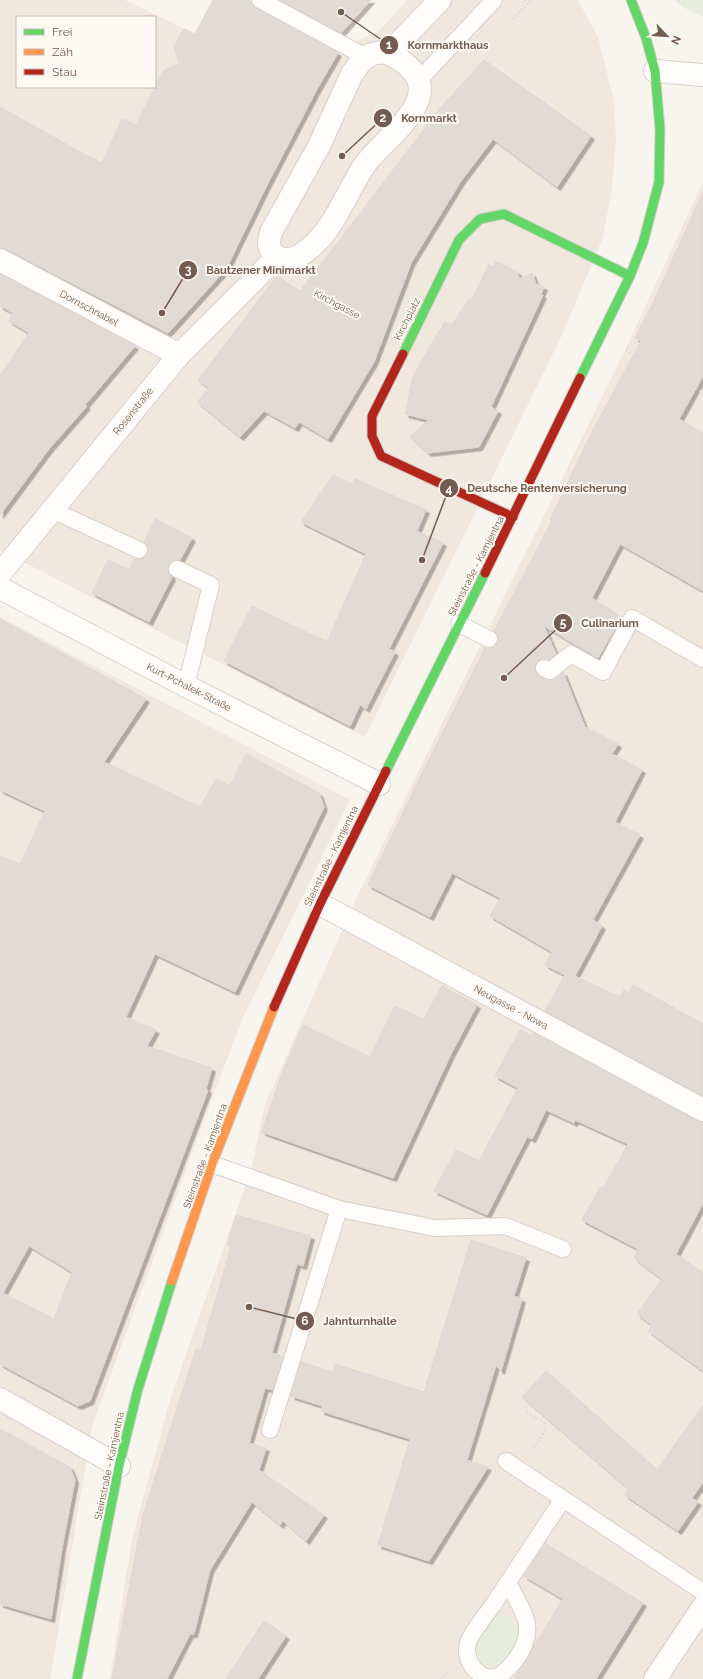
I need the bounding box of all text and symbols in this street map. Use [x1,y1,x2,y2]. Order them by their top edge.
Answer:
legend [16,16,156,88]
north arrow [647,16,687,56]
text: Frei [52,25,72,39]
text: N [668,33,683,47]
callout: Kornmarkthaus [379,34,496,57]
text: 1 [386,38,392,52]
text: Kornmarkthaus [408,39,489,52]
text: Zäh [52,45,73,59]
text: Stau [52,65,77,79]
callout: Kornmarkt [373,106,465,129]
text: 2 [380,111,387,125]
text: Kornmarkt [401,112,458,125]
callout: Bautzener Minimarkt [178,258,324,281]
text: 3 [185,263,192,277]
text: Bautzener Minimarkt [206,264,317,277]
street label: Kirchgasse [312,287,362,321]
street label: Dornschnabel [58,288,120,328]
street label: Kirchplatz [392,296,422,342]
street label: Rosenstraße [111,385,155,437]
callout: Deutsche Rentenversicherung [439,477,635,500]
text: 4 [446,482,453,496]
text: Deutsche Rentenversicherung [467,482,627,495]
street label: Steinstraße - Kamjentna [446,514,506,618]
callout: Culinarium [553,611,647,634]
text: 5 [560,616,567,630]
text: Culinarium [581,617,639,630]
street label: Kurt-Pchalek-Straße [145,661,233,713]
street label: Steinstraße - Kamjentna [302,804,360,908]
street label: Neugasse - Nowa [472,983,550,1031]
street label: Steinstraße - Kamjentna [181,1102,229,1210]
callout: Jahnturnhalle [295,1309,404,1332]
text: 6 [301,1314,309,1328]
text: Jahnturnhalle [323,1315,397,1328]
street label: Steinstraße - Kamjentna [92,1411,126,1521]

